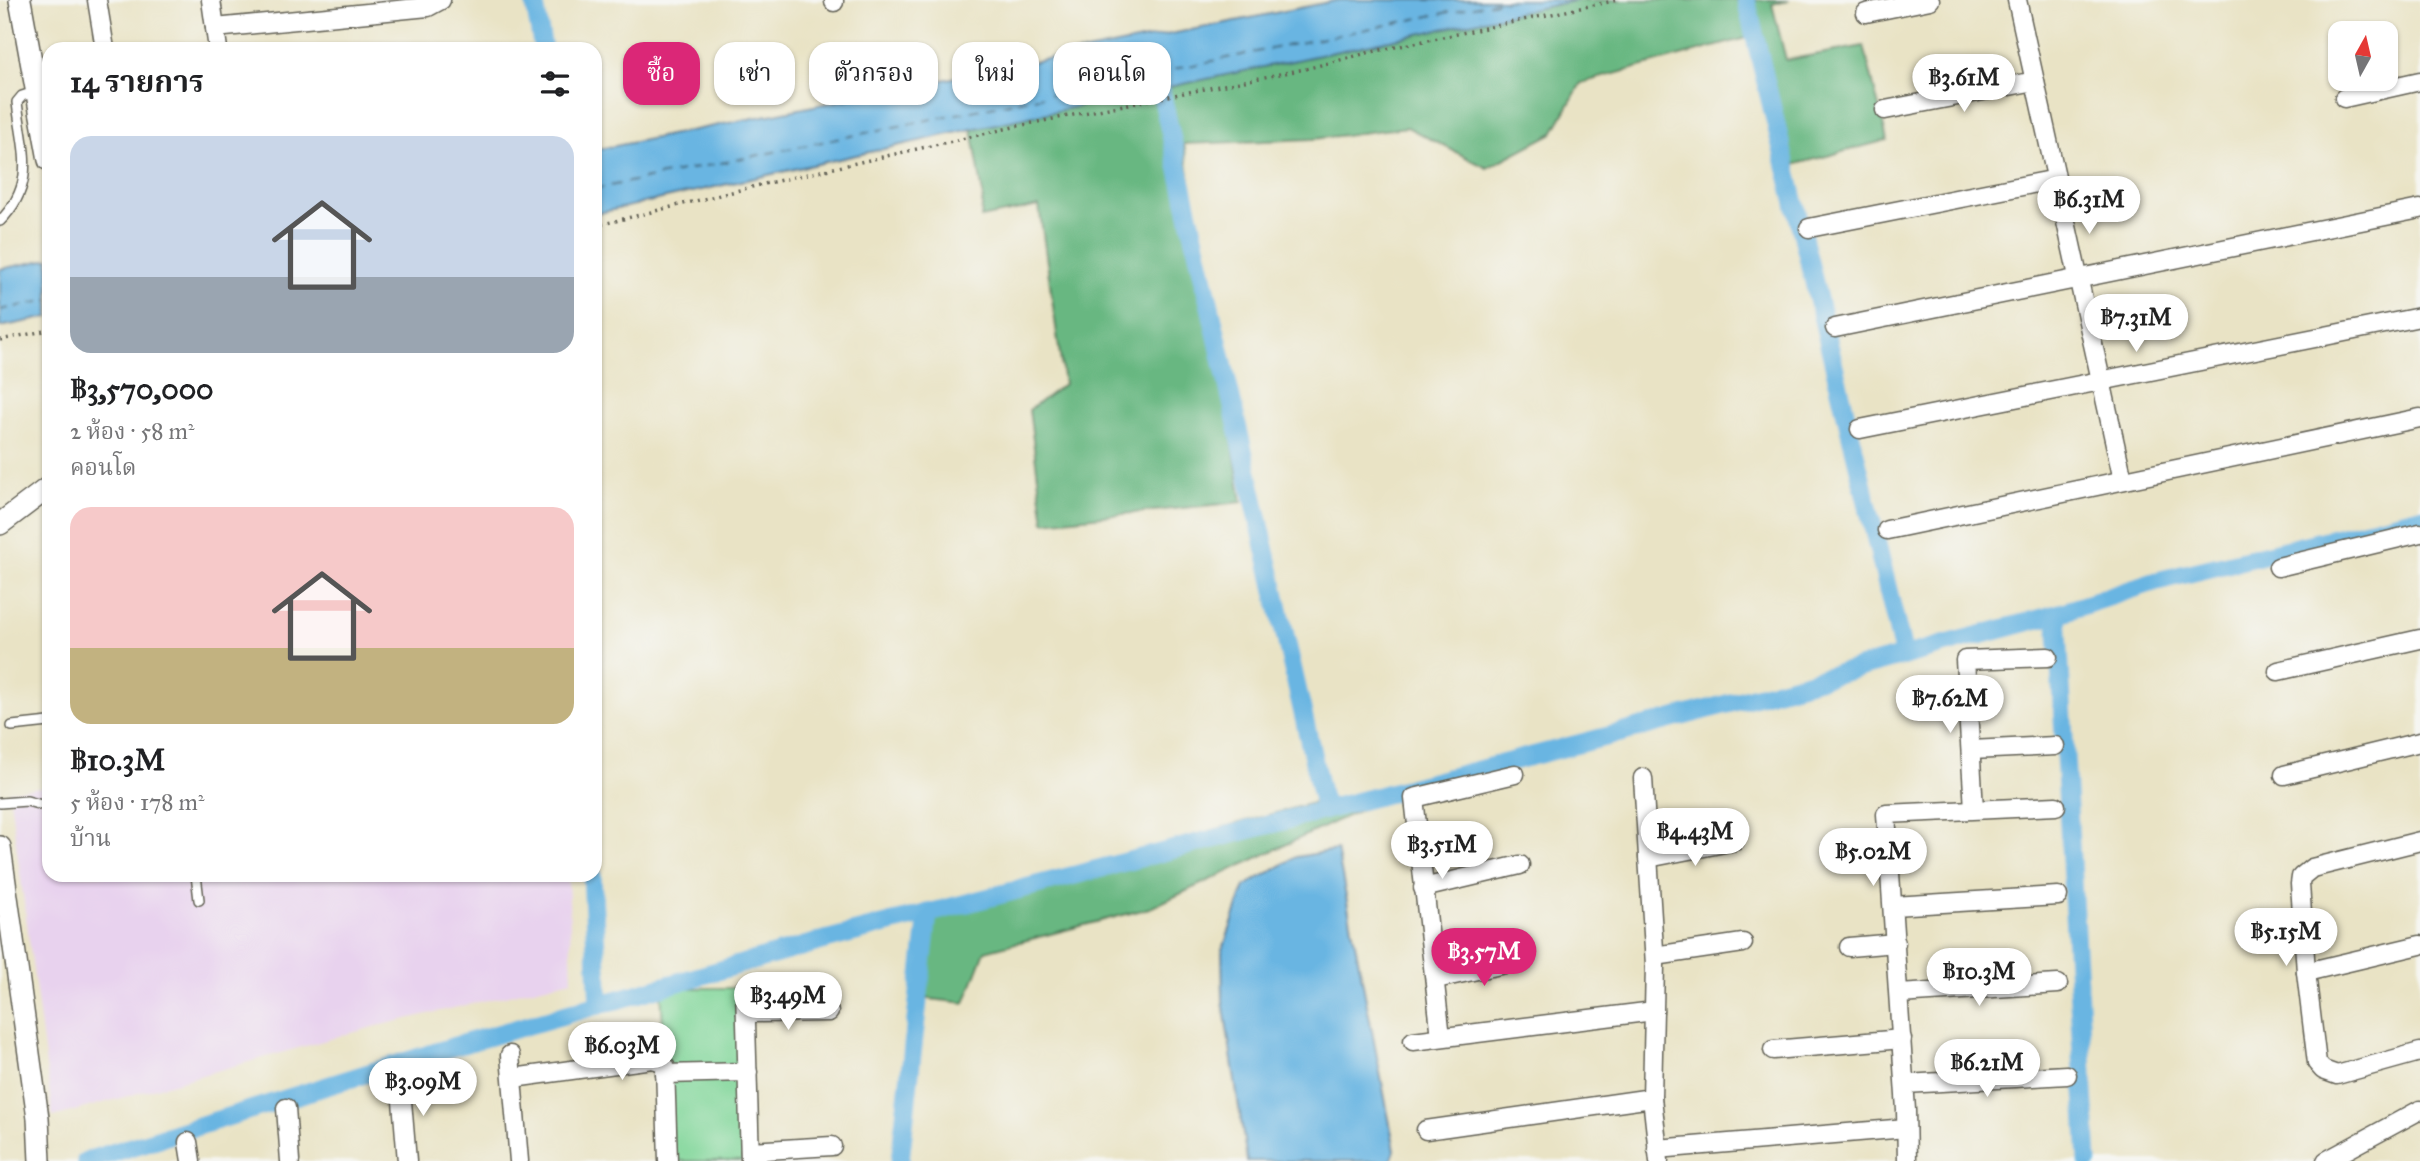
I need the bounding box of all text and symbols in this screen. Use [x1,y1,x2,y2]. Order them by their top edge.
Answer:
north arrow [2328,21,2398,91]
map controls [2328,21,2398,91]
chip: ซื้อ [623,42,700,105]
chip: เช่า [714,42,795,105]
chip: ตัวกรอง [809,42,938,105]
chip: ใหม่ [952,42,1039,105]
chip: คอนโด [1053,42,1171,105]
pin: ฿3.61M [1907,54,2021,114]
text: ฿3.61M [1928,63,2000,91]
text: 14 รายการ [70,64,204,100]
icon: filters [536,65,574,103]
pin: ฿6.31M [2032,176,2146,236]
icon: home [259,182,385,308]
text: ฿6.31M [2053,185,2125,213]
pin: ฿7.31M [2079,294,2193,354]
text: ฿7.31M [2100,303,2172,331]
text: ฿3,570,000 [70,371,214,407]
text: 2 ห้อง · 58 m² [70,417,194,445]
text: คอนโด [70,453,137,481]
icon: home [259,553,385,679]
pin: ฿7.62M [1893,676,2007,735]
text: ฿7.62M [1912,684,1988,712]
text: ฿10.3M [70,742,165,778]
text: 5 ห้อง · 178 m² [70,788,204,816]
pin: ฿4.43M [1638,808,1752,868]
text: ฿4.43M [1657,817,1733,845]
pin: ฿3.51M [1385,822,1499,881]
text: บ้าน [70,824,111,852]
pin: ฿5.02M [1816,828,1930,888]
text: ฿3.51M [1407,830,1477,858]
text: ฿5.02M [1835,837,1911,865]
pin: ฿5.15M [2229,908,2343,968]
text: ฿5.15M [2250,917,2322,945]
pin: ฿3.57M [1427,928,1541,988]
text: ฿3.57M [1447,937,1521,965]
pin: ฿10.3M [1922,948,2036,1008]
text: ฿10.3M [1943,957,2015,985]
pin: ฿3.49M [731,972,845,1032]
text: ฿3.49M [750,981,826,1009]
pin: ฿6.03M [565,1023,679,1082]
text: ฿6.03M [584,1031,660,1059]
pin: ฿6.21M [1930,1040,2044,1099]
text: ฿6.21M [1950,1048,2024,1076]
pin: ฿3.09M [366,1058,480,1118]
text: ฿3.09M [385,1067,461,1095]

